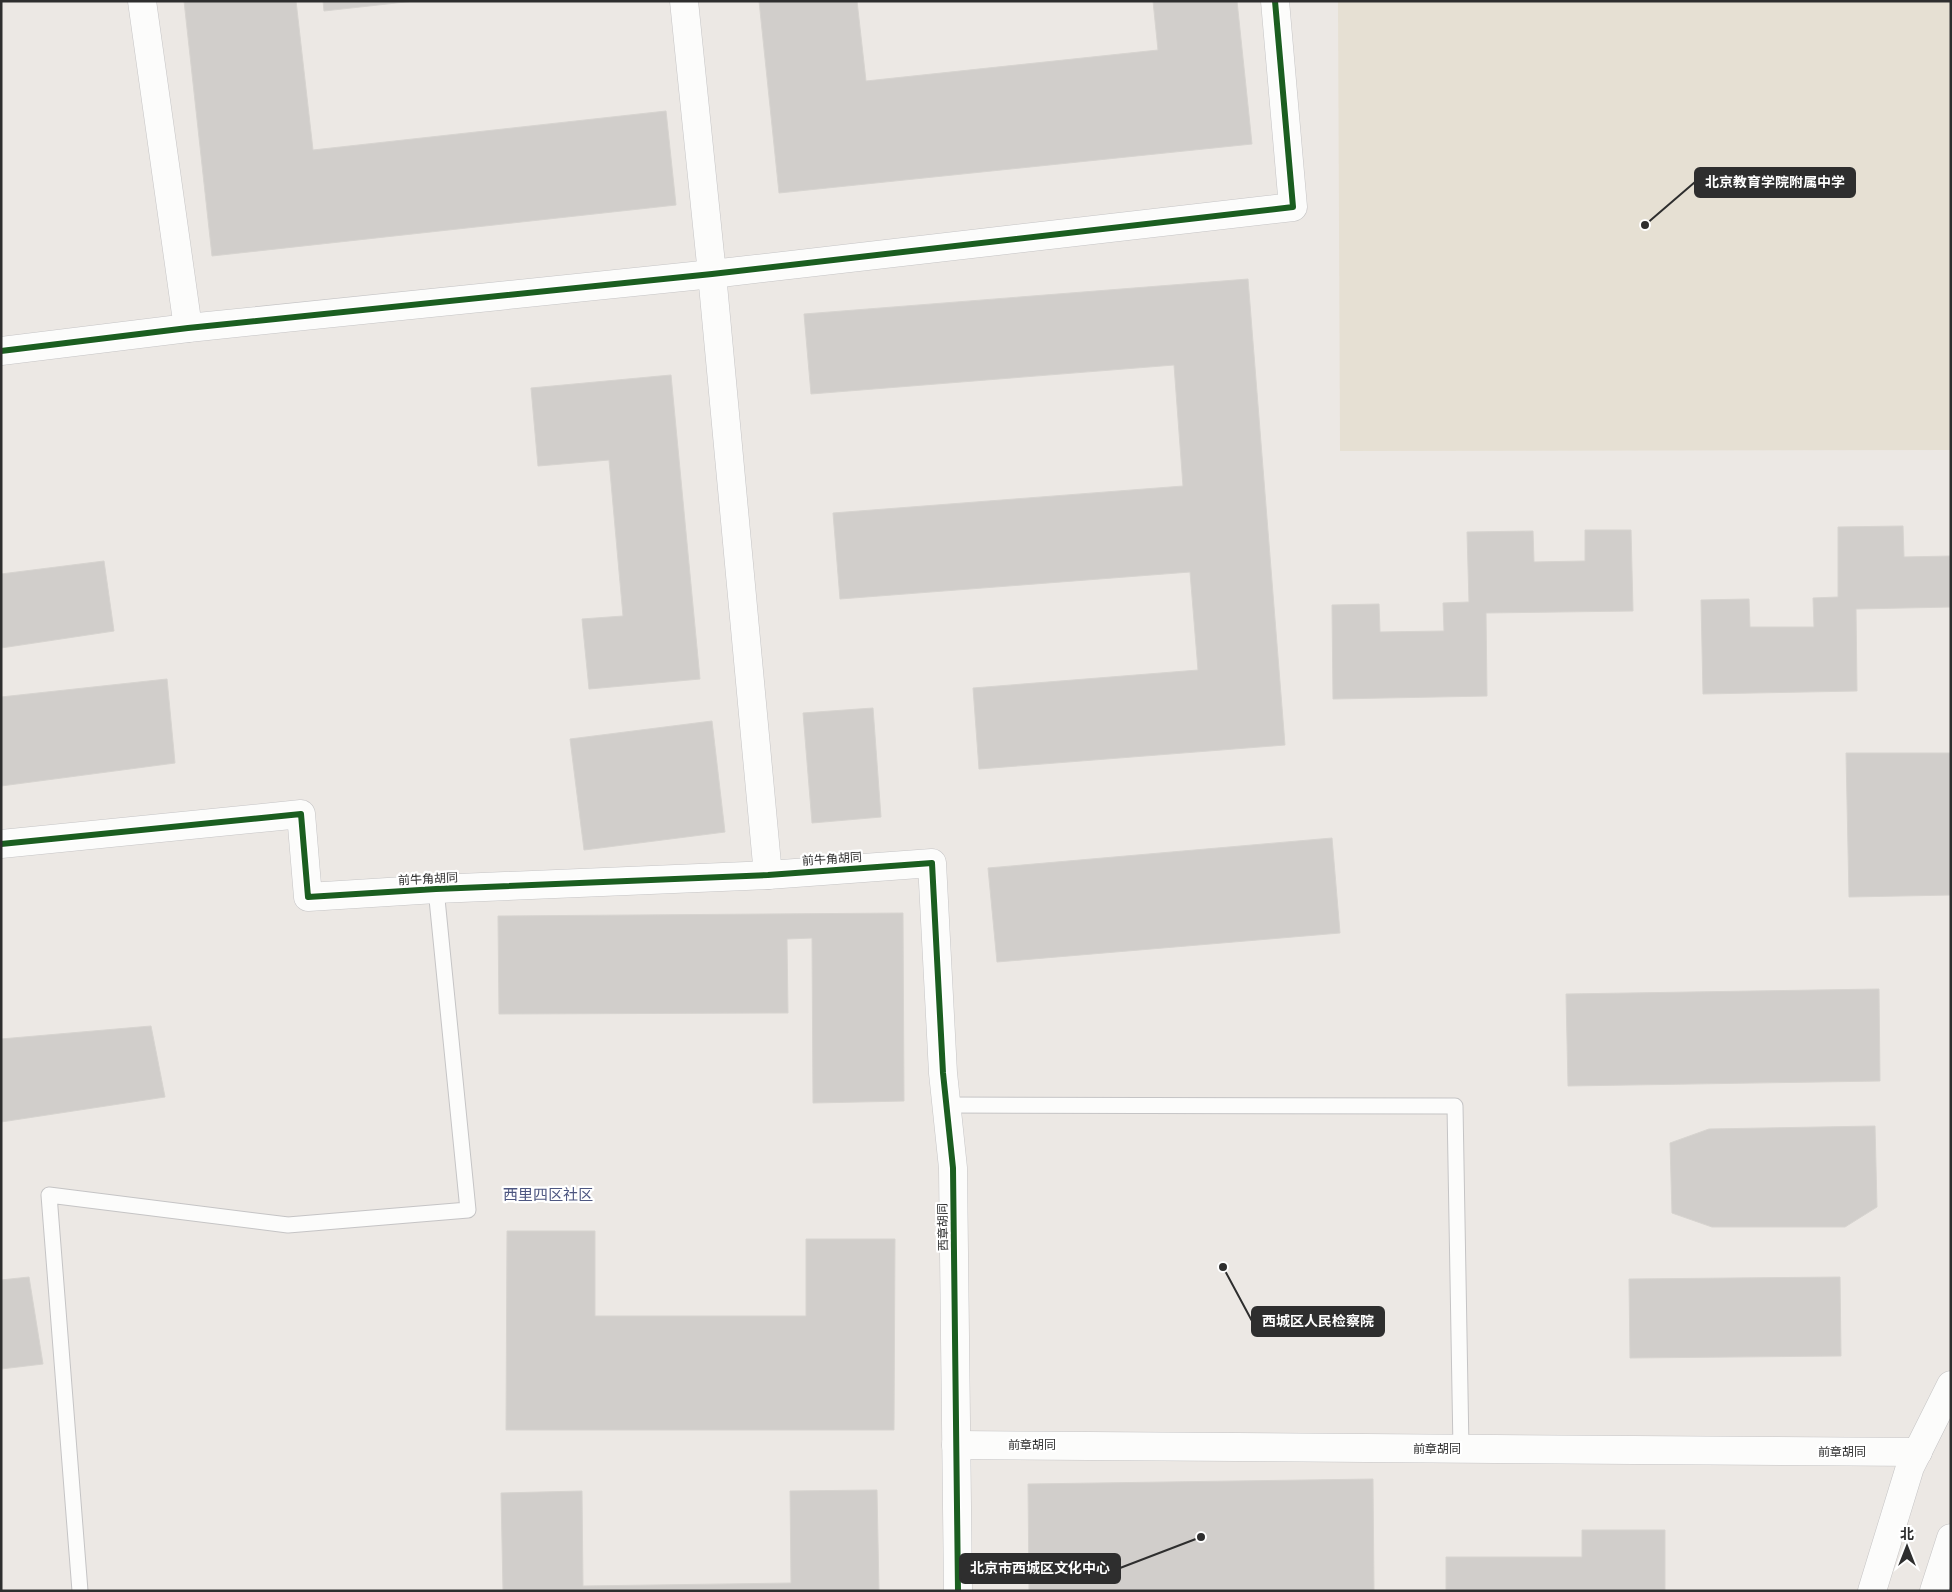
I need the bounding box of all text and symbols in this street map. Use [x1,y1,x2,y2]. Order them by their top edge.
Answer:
callout: 北京教育学院附属中学 [1695,168,1855,197]
text: 北京教育学院附属中学 [1705,174,1845,190]
street label: 前牛角胡同 [802,850,862,868]
street label: 前牛角胡同 [398,870,458,888]
district label: 西里四区社区 [503,1186,593,1203]
street label: 西章胡同 [936,1203,950,1251]
callout: 西城区人民检察院 [1252,1307,1384,1336]
text: 西城区人民检察院 [1262,1313,1374,1329]
street label: 前章胡同 [1008,1438,1056,1452]
street label: 前章胡同 [1413,1442,1461,1456]
street label: 前章胡同 [1818,1445,1866,1459]
north arrow [1882,1522,1932,1572]
text: 北 [1900,1526,1914,1542]
callout: 北京市西城区文化中心 [960,1554,1120,1583]
text: 北京市西城区文化中心 [970,1560,1110,1576]

